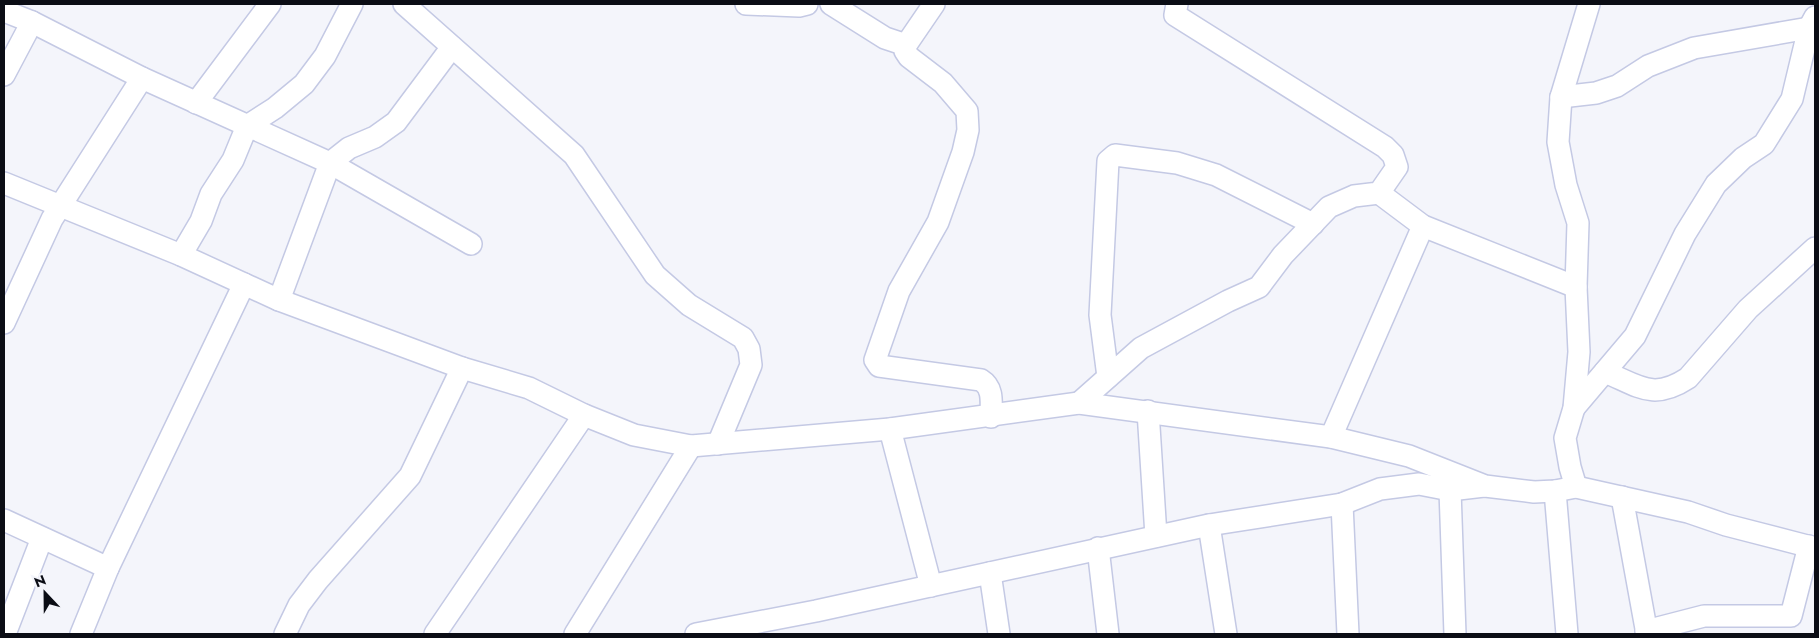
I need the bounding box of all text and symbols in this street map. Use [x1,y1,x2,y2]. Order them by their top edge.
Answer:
north arrow [20,568,70,618]
text: N [31,570,49,592]

